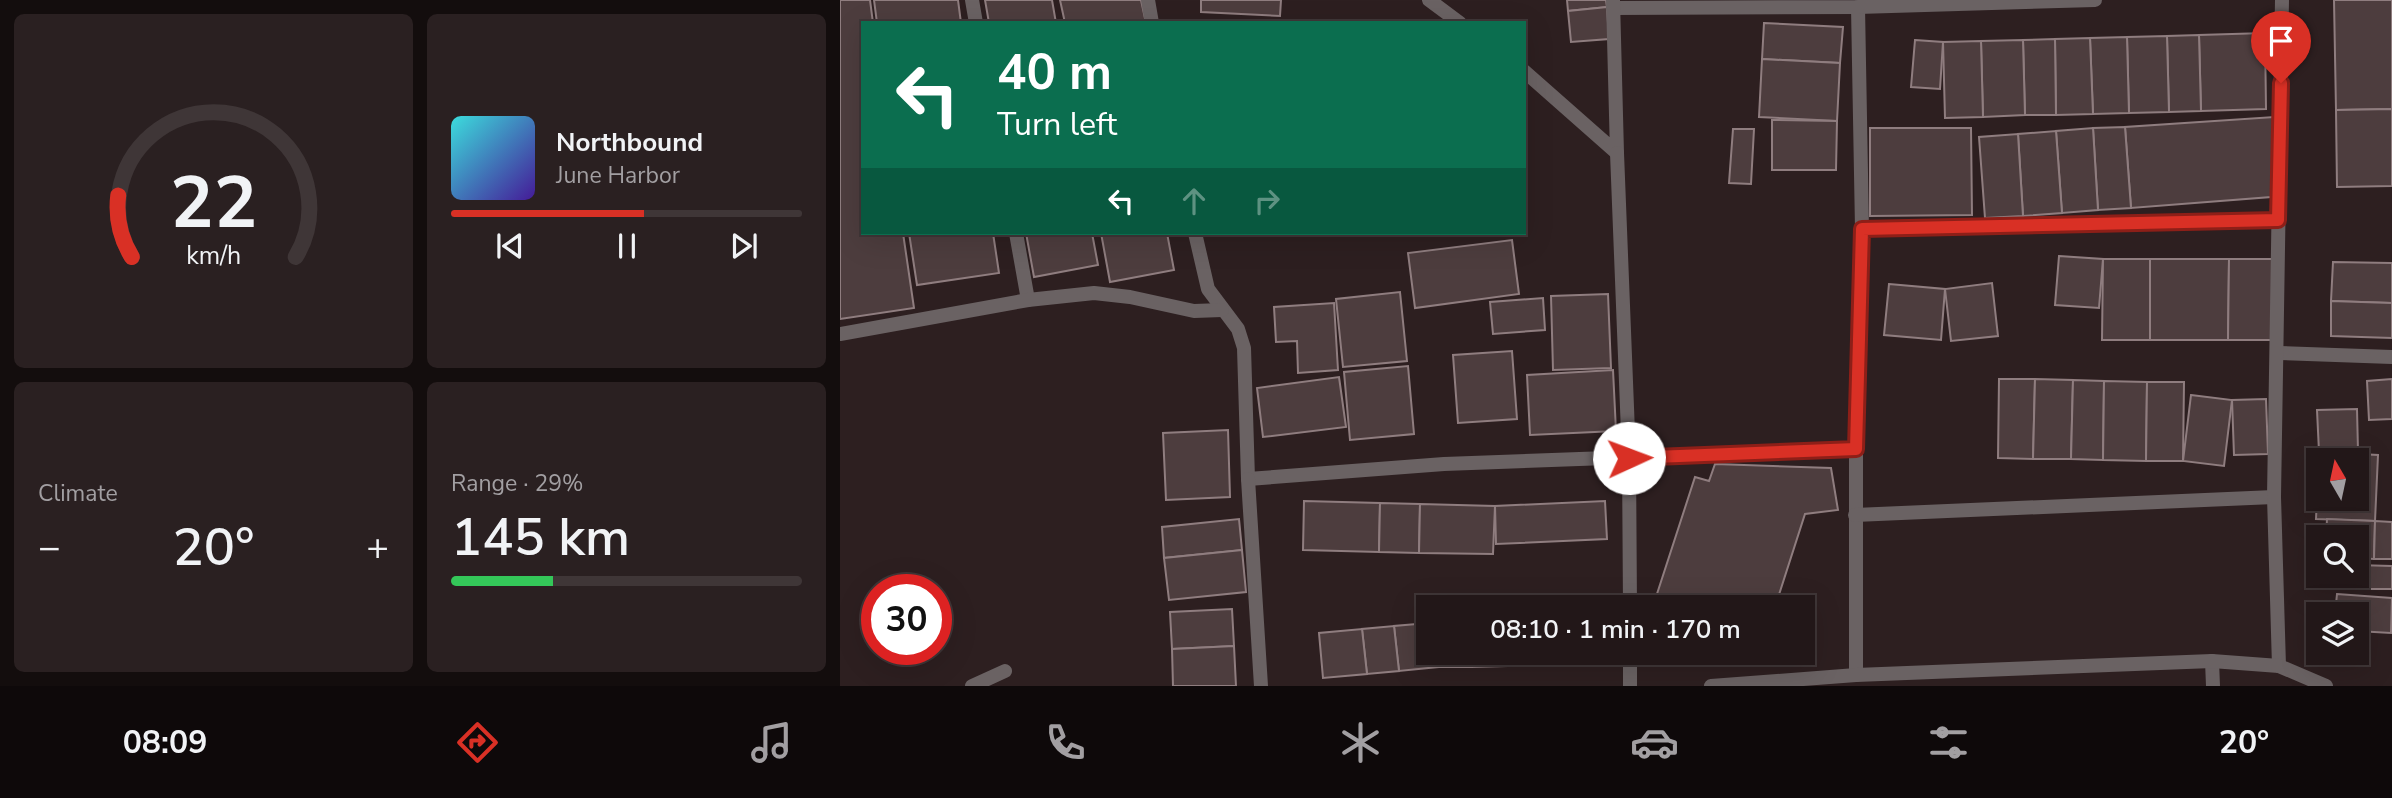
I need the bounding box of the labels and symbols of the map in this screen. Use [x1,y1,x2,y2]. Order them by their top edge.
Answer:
pin [2251,11,2311,83]
position arrow [1592,421,1666,495]
north arrow [2306,448,2370,511]
speed limit sign: 30 [861,574,952,665]

